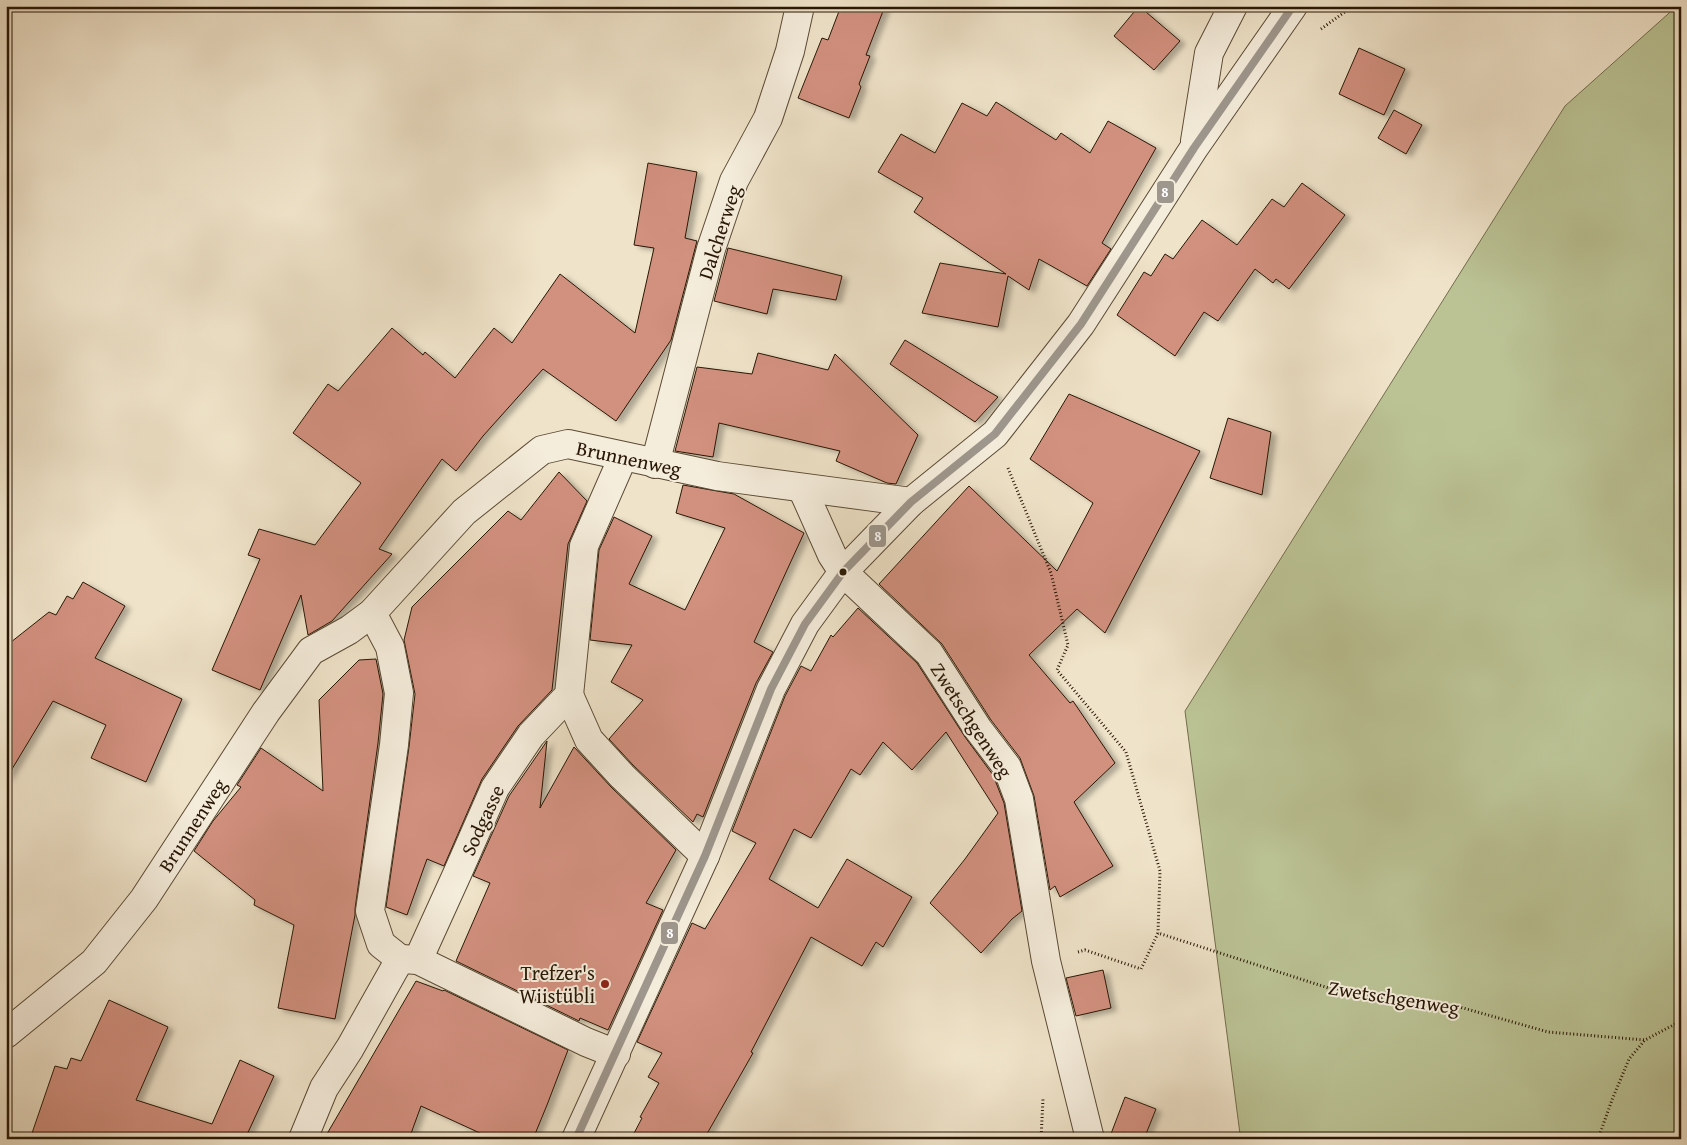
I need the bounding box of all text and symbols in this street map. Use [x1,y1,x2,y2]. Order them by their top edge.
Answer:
line badge: 8 [1156,180,1175,204]
street label: Dalcherweg [690,181,748,283]
text: 8 [1161,182,1169,202]
street label: Brunnenweg [574,433,684,483]
line badge: 8 [868,524,887,548]
text: 8 [874,526,882,546]
unlabelled marker [838,567,848,577]
street label: Zwetschgenweg [924,657,1020,783]
street label: Brunnenweg [151,772,233,878]
street label: Sodgasse [453,780,511,860]
line badge: 8 [660,921,679,945]
text: 8 [666,923,674,943]
place label: Trefzer's Wiistübli [519,958,595,1010]
street label: Zwetschgenweg [1326,972,1462,1022]
marker: Trefzer's Wiistübli [599,978,611,990]

